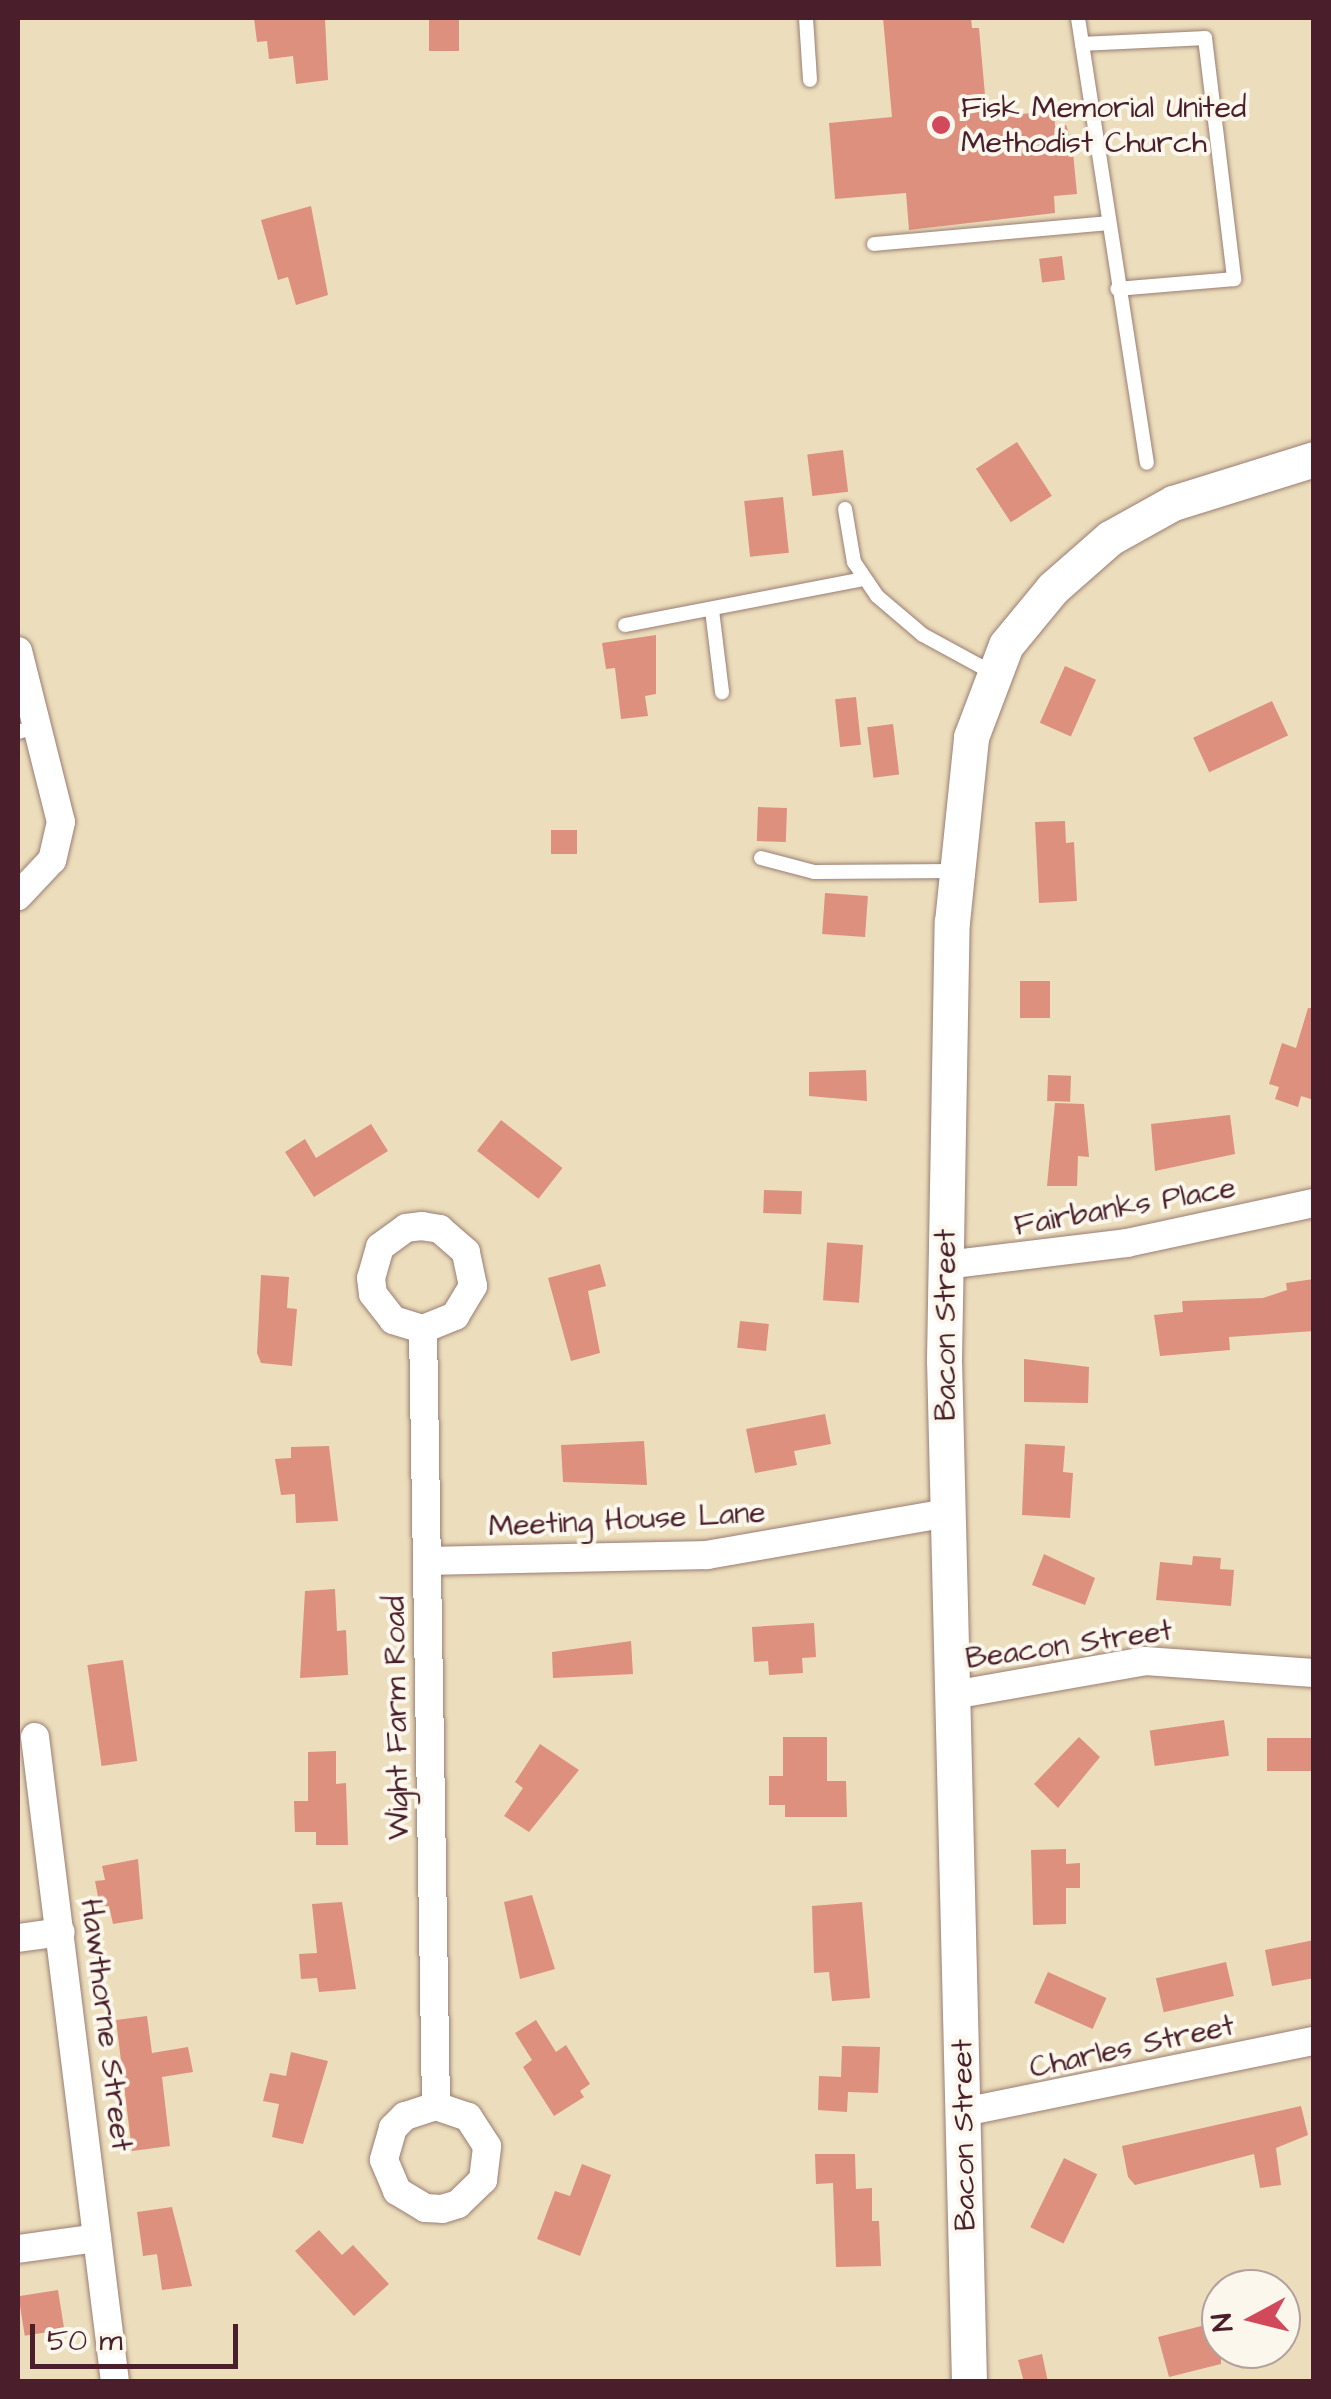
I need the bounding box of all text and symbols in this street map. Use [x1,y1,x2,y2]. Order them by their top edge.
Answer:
place label: Fisk Memorial United Methodist Church [961,90,1246,160]
marker: Fisk Memorial United Methodist Church [930,114,952,136]
street label: Fairbanks Place [1012,1170,1238,1244]
street label: Bacon Street [928,1229,964,1421]
street label: Meeting House Lane [488,1495,766,1545]
street label: Wight Farm Road [377,1596,417,1840]
street label: Beacon Street [963,1613,1175,1677]
street label: Hawthorne Street [73,1897,139,2153]
street label: Charles Street [1026,2008,1238,2086]
street label: Bacon Street [944,2039,984,2231]
north arrow [1201,2269,1301,2369]
scale bar [35,2304,242,2366]
text: N [1202,2311,1243,2334]
text: 50 m [47,2320,123,2362]

